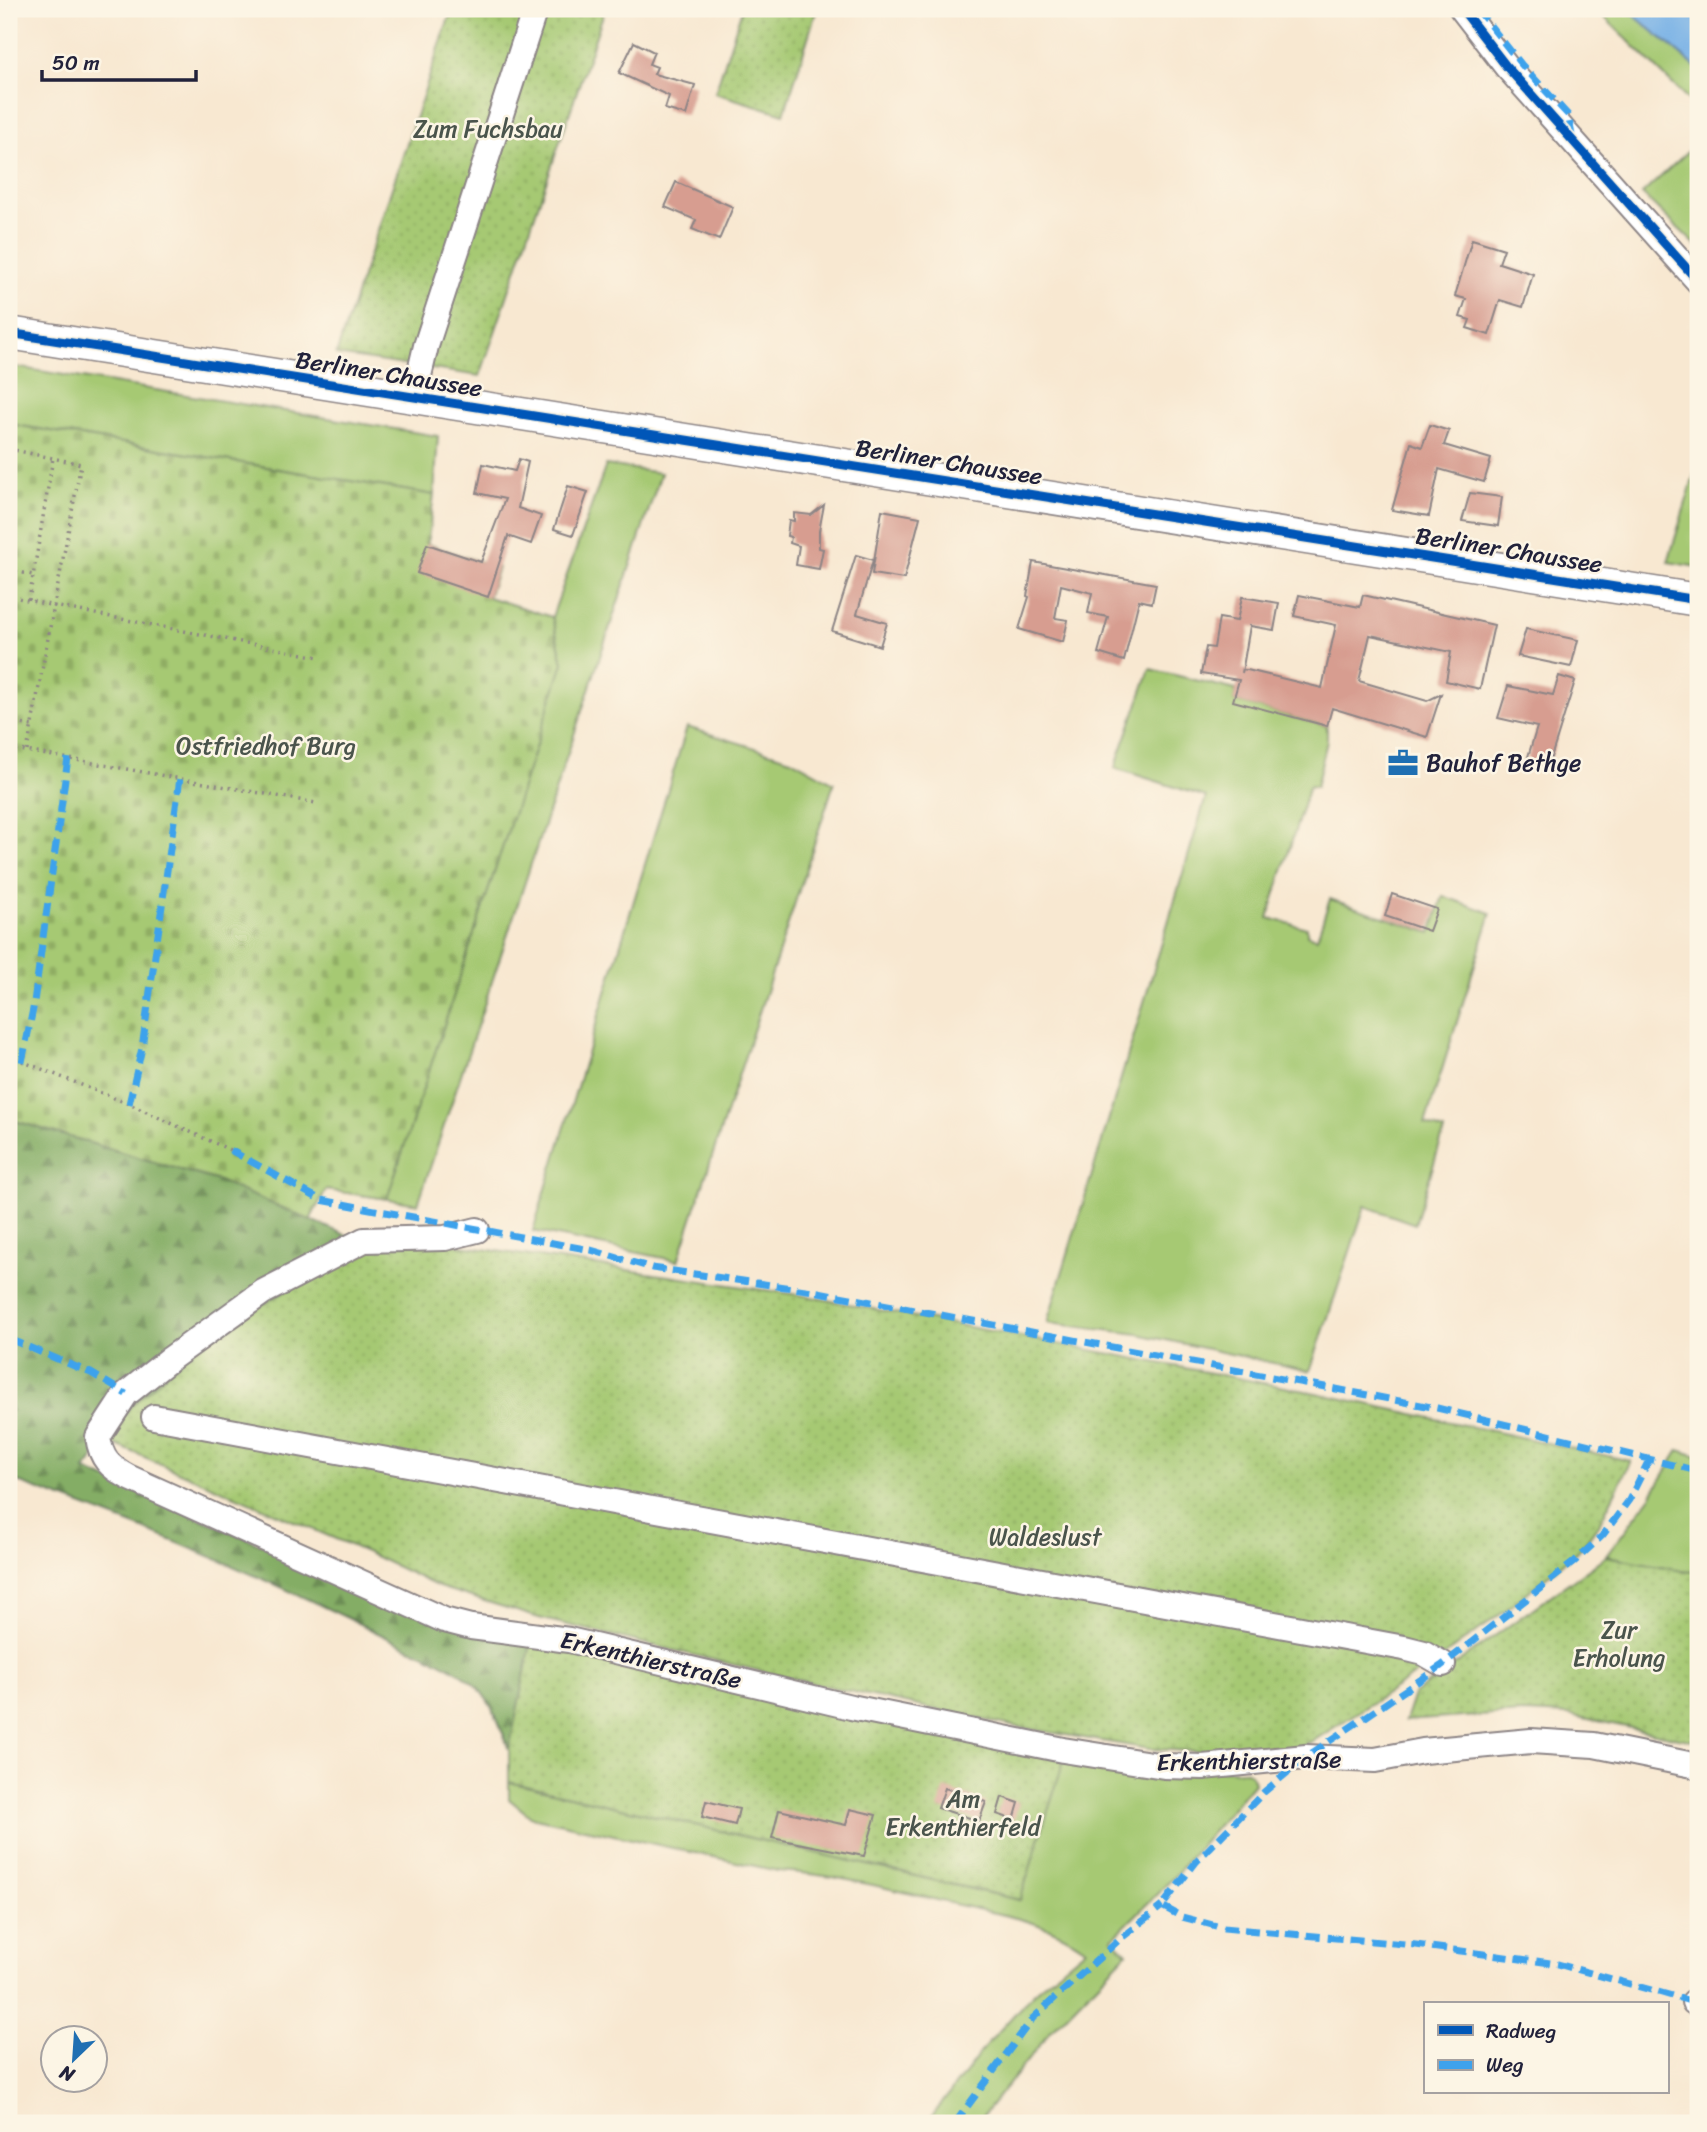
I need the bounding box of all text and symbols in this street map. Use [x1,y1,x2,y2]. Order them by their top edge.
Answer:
scale bar [42,38,196,82]
text: 50 m [52,44,100,82]
park label: Zum Fuchsbau [413,108,563,150]
street label: Berliner Chaussee [293,338,485,410]
street label: Berliner Chaussee [853,426,1045,498]
street label: Berliner Chaussee [1413,514,1605,586]
park label: Ostfriedhof Burg [176,725,356,767]
place label: Bauhof Bethge [1426,742,1581,784]
office icon: Bauhof Bethge [1386,746,1420,780]
park label: Waldeslust [989,1516,1103,1558]
park label: Zur Erholung [1573,1609,1665,1679]
street label: Erkenthierstraße [556,1619,746,1701]
street label: Erkenthierstraße [1156,1738,1342,1784]
park label: Am Erkenthierfeld [886,1778,1042,1848]
legend [1424,2002,1668,2094]
text: Radweg [1486,2012,1556,2050]
north arrow [38,2024,108,2094]
text: Weg [1486,2046,1524,2084]
text: N [53,2056,81,2092]

